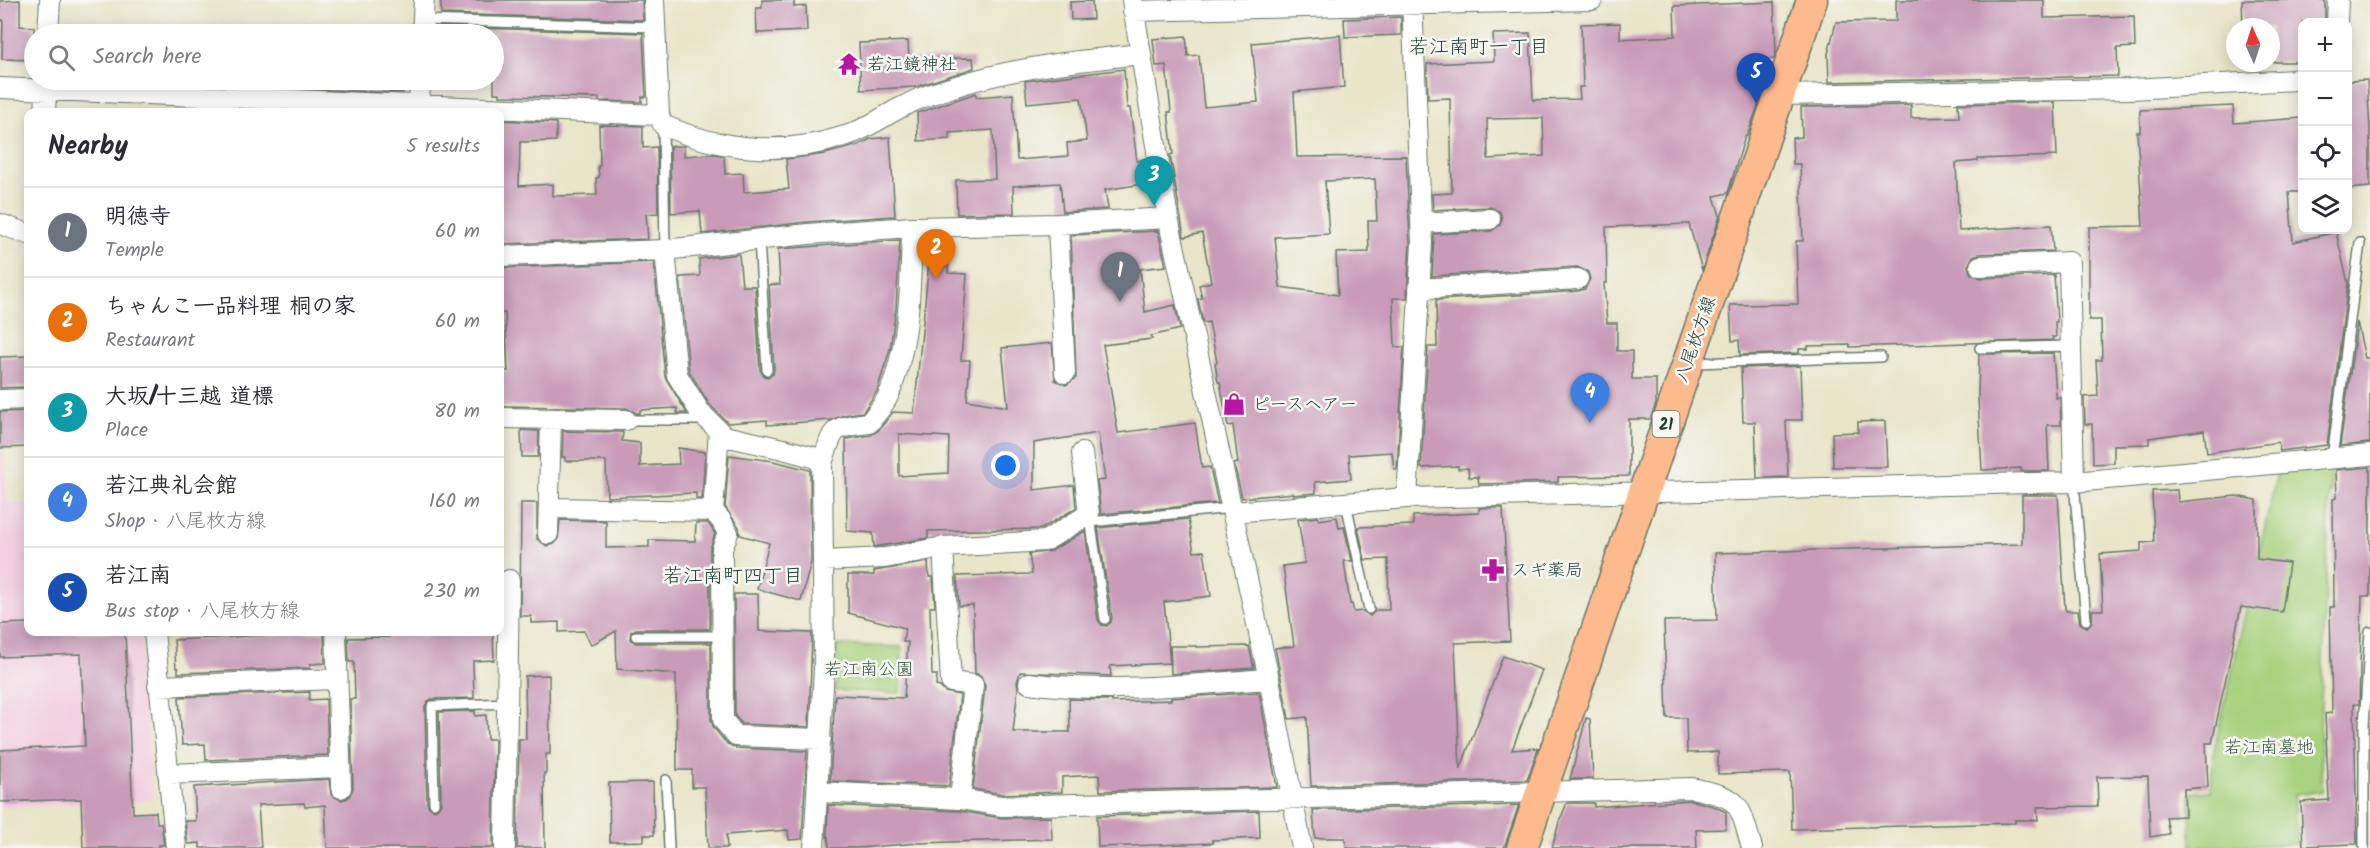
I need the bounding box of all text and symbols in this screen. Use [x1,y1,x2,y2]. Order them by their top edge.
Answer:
north arrow [2226,18,2280,72]
map controls [2298,18,2352,234]
button: + [2298,18,2352,72]
search box [24,24,504,90]
district label: 若江南町一丁目 [1409,32,1549,64]
text: Search here [93,40,201,75]
icon: search [45,41,78,74]
temple icon: 若江鏡神社 [836,51,862,77]
place label: 若江鏡神社 [867,51,957,80]
pin: 5 [1736,54,1776,103]
button: − [2298,72,2352,126]
text: Nearby [48,126,128,168]
button: locate [2298,126,2352,180]
text: 5 results [406,131,480,163]
pin: 3 [1134,156,1174,206]
button: layers [2298,180,2352,234]
text: 明徳寺 [105,200,171,235]
text: 1 [64,216,71,248]
text: 60 m [435,216,480,248]
pin: 2 [916,230,956,279]
text: Temple [105,235,164,267]
pin: 1 [1100,252,1140,302]
text: ちゃんこ一品料理 桐の家 [105,290,355,325]
street label: 八尾枚方線 [1668,292,1725,387]
text: 2 [62,306,73,338]
text: 60 m [435,306,480,338]
text: Restaurant [105,325,195,357]
pin: 4 [1570,374,1610,423]
text: 大坂/十三越 道標 [105,380,274,415]
shop icon: ピースヘアー [1221,391,1247,417]
place label: ピースヘアー [1252,391,1357,420]
text: 3 [62,396,73,428]
text: 80 m [434,396,480,428]
road number: 21 [1652,411,1680,437]
text: Place [105,415,148,447]
your location [991,451,1020,480]
text: 若江典礼会館 [105,469,237,504]
text: 4 [62,486,73,518]
text: 160 m [429,486,480,518]
text: Shop · 八尾枚方線 [105,506,266,538]
pharmacy icon: スギ薬局 [1480,557,1506,583]
place label: スギ薬局 [1511,557,1583,586]
text: 若江南 [105,559,171,594]
district label: 若江南町四丁目 [663,561,803,593]
text: 5 [62,576,73,608]
text: 230 m [423,576,480,608]
text: Bus stop · 八尾枚方線 [105,596,300,628]
park label: 若江南公園 [824,656,914,685]
park label: 若江南墓地 [2224,734,2314,763]

